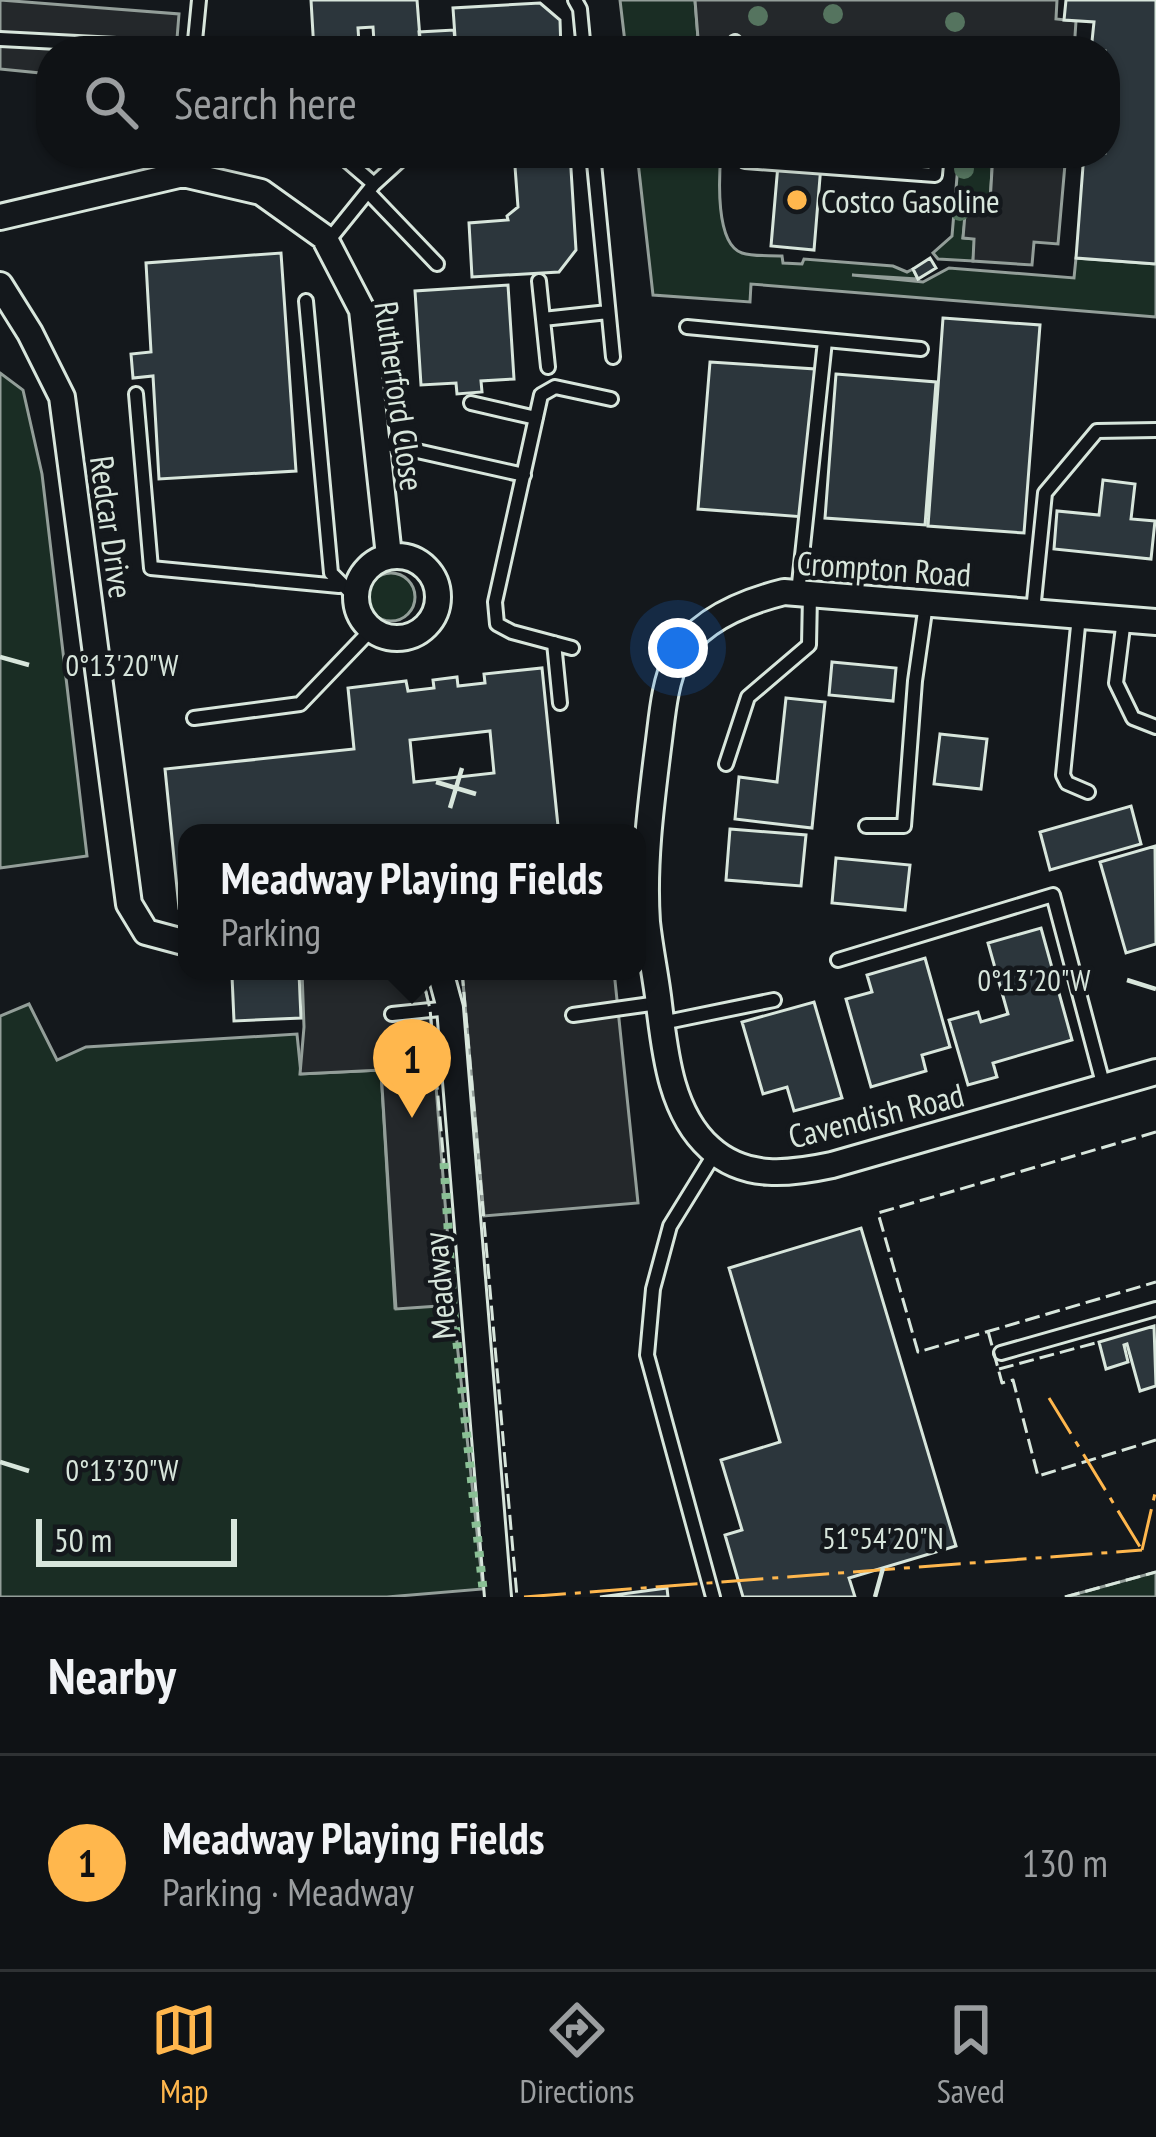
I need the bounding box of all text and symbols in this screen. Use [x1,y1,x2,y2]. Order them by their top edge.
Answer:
search box [36,36,1120,168]
icon: search [78,69,144,135]
text: Search here [174,73,357,131]
place label: Costco Gasoline [821,179,1000,222]
marker: Costco Gasoline [784,187,810,213]
street label: Rutherford Close [365,298,435,494]
street label: Redcar Drive [81,453,143,601]
street label: Crompton Road [795,540,973,596]
your location [648,618,708,678]
text: 0°13'20"W [66,645,178,684]
popup [178,824,646,980]
text: Meadway Playing Fields [221,848,603,906]
text: Parking [221,906,321,957]
text: 0°13'20"W [978,960,1090,999]
pin: 1 [373,1019,451,1118]
street label: Cavendish Road [784,1072,968,1158]
street label: Meadway [413,1230,465,1341]
text: 0°13'30"W [66,1450,178,1489]
scale bar [36,1513,237,1566]
text: 50 m [54,1518,112,1561]
text: 51°54'20"N [822,1518,944,1557]
text: Nearby [48,1642,176,1708]
text: Meadway Playing Fields [162,1808,544,1866]
text: 1 [78,1837,96,1888]
text: 130 m [1022,1837,1108,1888]
text: Parking · Meadway [162,1866,414,1917]
tab: Map [151,1997,217,2112]
tab: Directions [520,1997,634,2112]
tab: Saved [937,1997,1005,2112]

